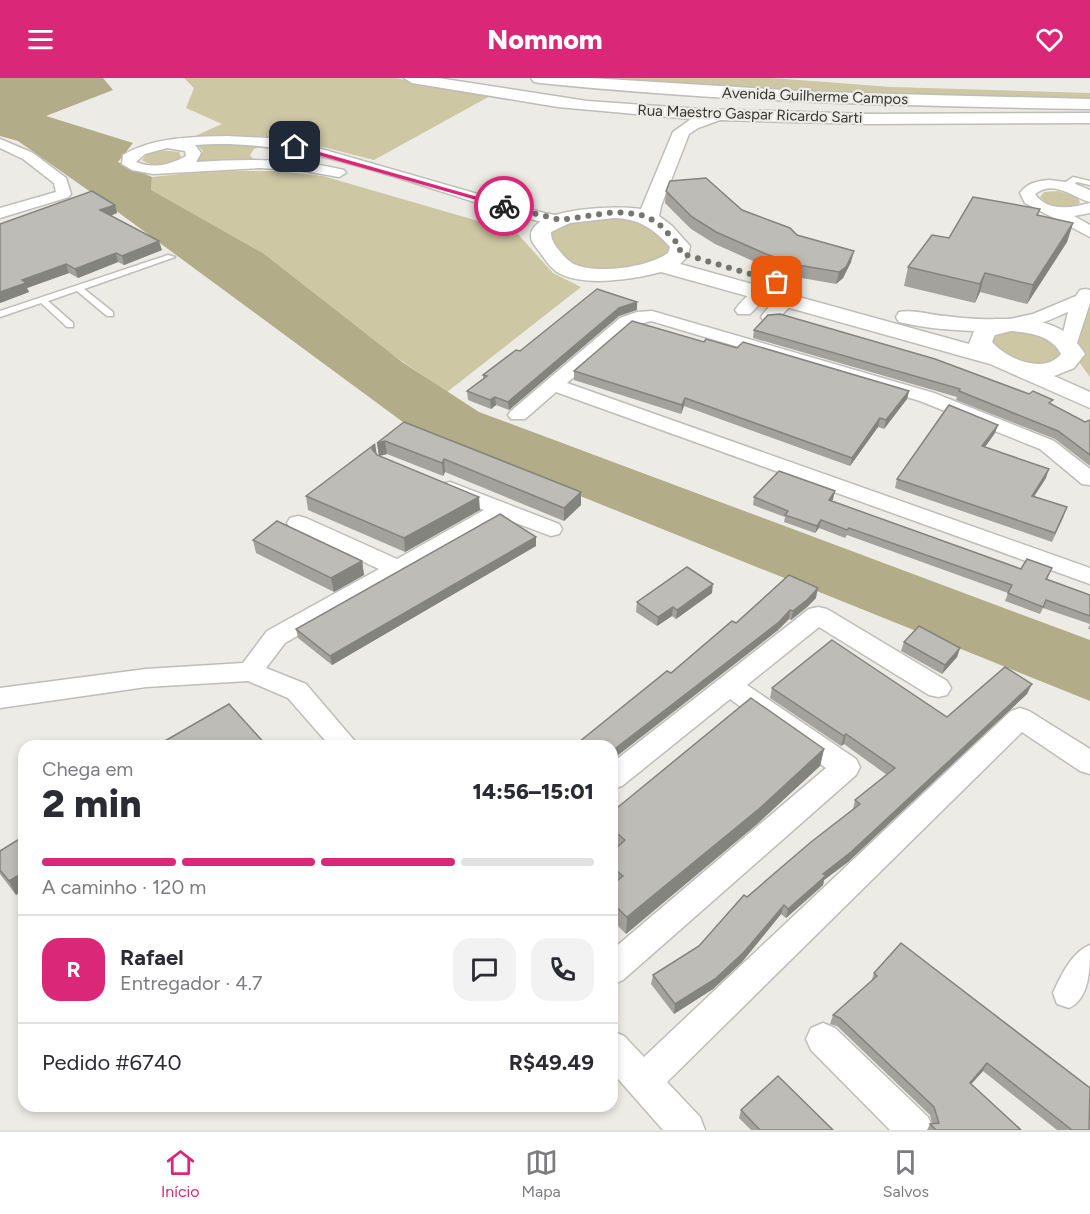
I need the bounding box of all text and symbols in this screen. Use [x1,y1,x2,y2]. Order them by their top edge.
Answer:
icon: menu [24,23,57,56]
text: Nomnom [487,23,603,56]
icon: heart [1033,23,1066,56]
street label: Avenida Guilherme Campos [722,84,908,108]
street label: Rua Maestro Gaspar Ricardo Sarti [637,101,863,127]
pin [269,121,320,172]
icon: home [278,130,311,163]
courier [474,176,534,236]
icon: bike [488,190,521,223]
pin [751,256,802,307]
icon: bag [760,265,793,298]
text: Chega em [42,757,133,781]
text: 14:56–15:01 [473,778,594,805]
text: 2 min [42,780,142,827]
text: A caminho · 120 m [42,875,206,899]
button: chat [453,938,516,1001]
button: phone [531,938,594,1001]
text: Rafael [120,944,184,971]
text: R [66,956,81,983]
text: Entregador · 4.7 [120,971,263,995]
text: Pedido #6740 [42,1049,181,1076]
text: R$49.49 [509,1049,594,1076]
tab: Início [161,1146,200,1201]
tab: Mapa [521,1146,561,1201]
tab: Salvos [883,1146,929,1201]

